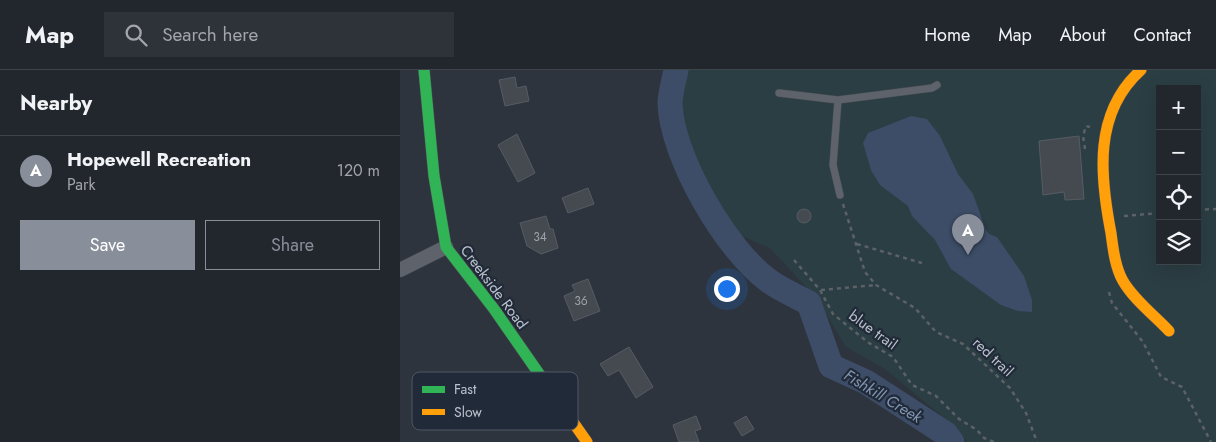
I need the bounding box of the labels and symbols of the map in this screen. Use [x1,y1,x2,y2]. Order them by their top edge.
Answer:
pin: A [952,214,984,255]
house number: 34 [533,228,547,246]
street label: Creekside Road [455,240,533,334]
your location [714,276,740,302]
house number: 36 [574,292,588,310]
street label: blue trail [844,305,902,355]
street label: red trail [968,332,1018,382]
water label: Fishkill Creek [840,364,927,429]
legend [412,372,578,430]
text: Fast [454,379,477,399]
text: Slow [454,402,482,422]

